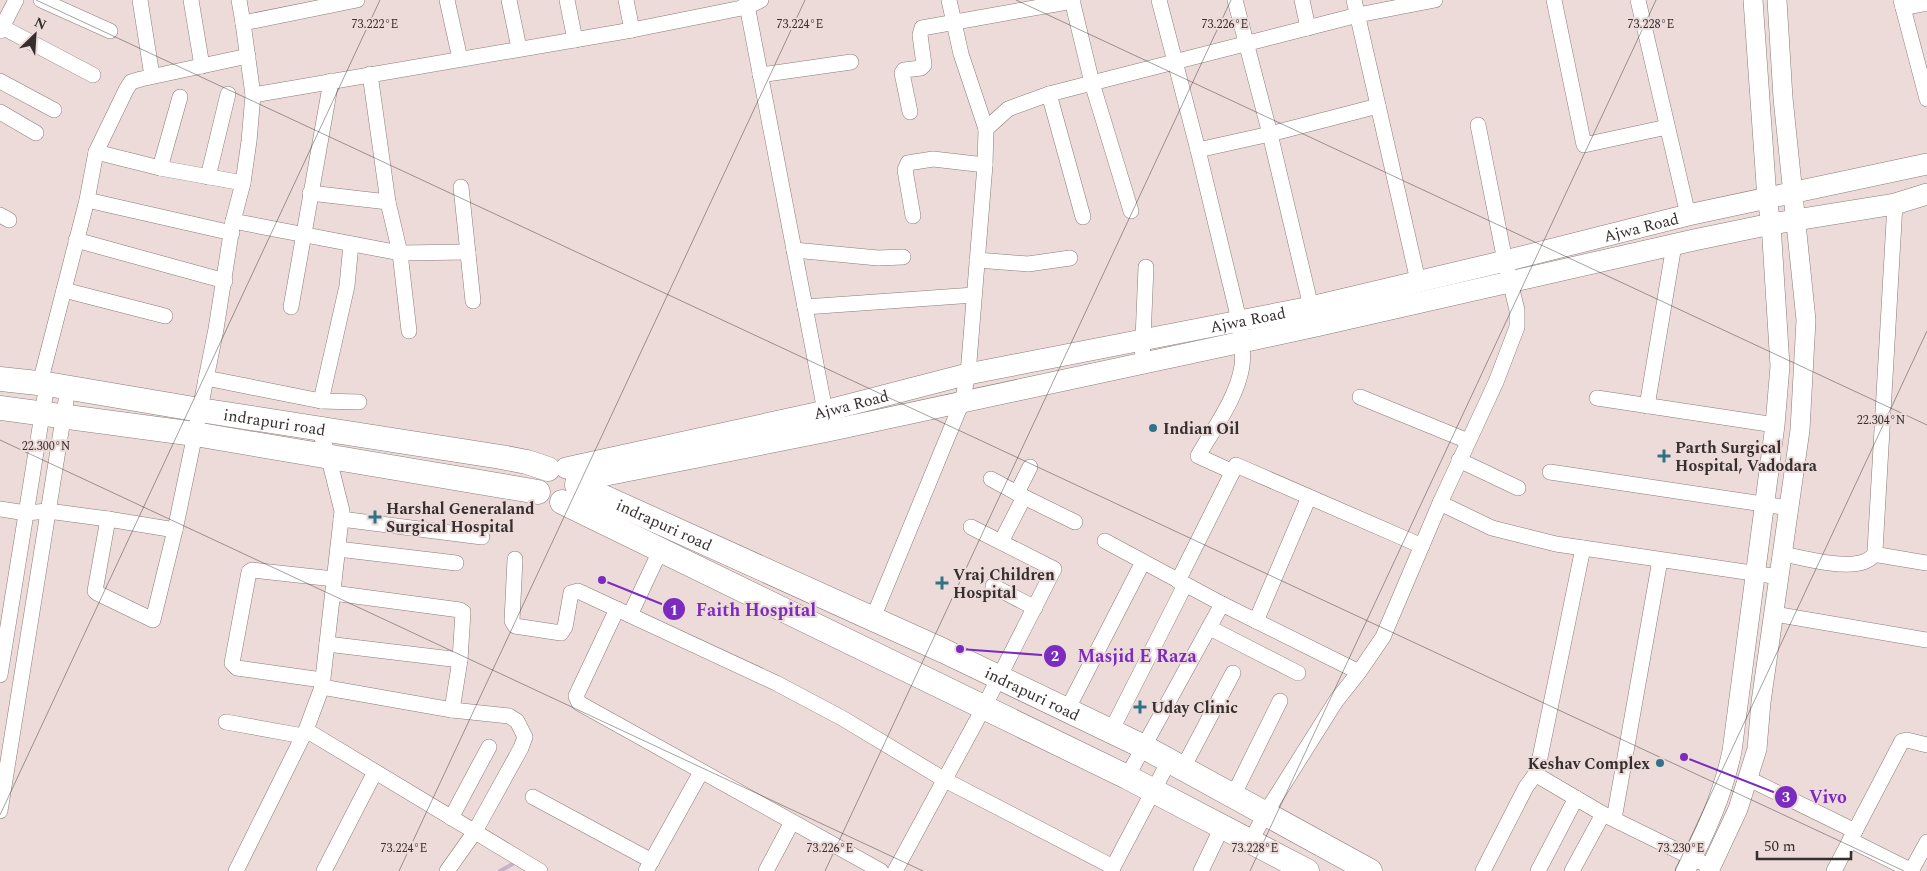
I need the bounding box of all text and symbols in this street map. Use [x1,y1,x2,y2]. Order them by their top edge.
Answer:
north arrow [10,10,60,60]
text: N [31,12,50,36]
text: 73.222°E [352,15,398,34]
text: 73.224°E [777,15,823,34]
text: 73.226°E [1202,15,1248,34]
text: 73.228°E [1628,15,1674,34]
street label: Ajwa Road [1601,207,1681,249]
street label: Ajwa Road [1208,301,1288,339]
street label: Ajwa Road [811,384,891,426]
street label: indrapuri road [222,403,327,442]
text: 22.304°N [1857,411,1905,430]
place label: Indian Oil [1163,417,1239,441]
marker: Indian Oil [1147,422,1159,434]
place label: Parth Surgical Hospital, Vadodara [1675,436,1818,478]
text: 22.300°N [22,437,70,456]
marker: Parth Surgical Hospital, Vadodara [1657,449,1671,463]
street label: indrapuri road [612,493,716,558]
place label: Harshal Generaland Surgical Hospital [386,497,534,539]
marker: Harshal Generaland Surgical Hospital [368,510,382,524]
place label: Vraj Children Hospital [953,563,1055,605]
marker: Vraj Children Hospital [935,576,949,590]
callout: Faith Hospital [661,593,827,626]
text: Faith Hospital [696,597,816,624]
text: 1 [670,599,678,622]
callout: Masjid E Raza [1042,640,1207,673]
text: Masjid E Raza [1077,643,1197,670]
text: 2 [1051,645,1059,668]
street label: indrapuri road [980,661,1084,728]
place label: Uday Clinic [1151,696,1238,720]
marker: Uday Clinic [1133,700,1147,714]
place label: Keshav Complex [1528,752,1650,776]
marker: Keshav Complex [1654,757,1666,769]
callout: Vivo [1774,781,1857,814]
text: Vivo [1809,784,1847,811]
text: 3 [1782,786,1790,809]
scale bar [1757,828,1851,860]
text: 50 m [1764,835,1796,858]
text: 73.224°E [381,839,427,858]
text: 73.226°E [807,839,853,858]
text: 73.228°E [1232,839,1278,858]
text: 73.230°E [1658,839,1704,858]

